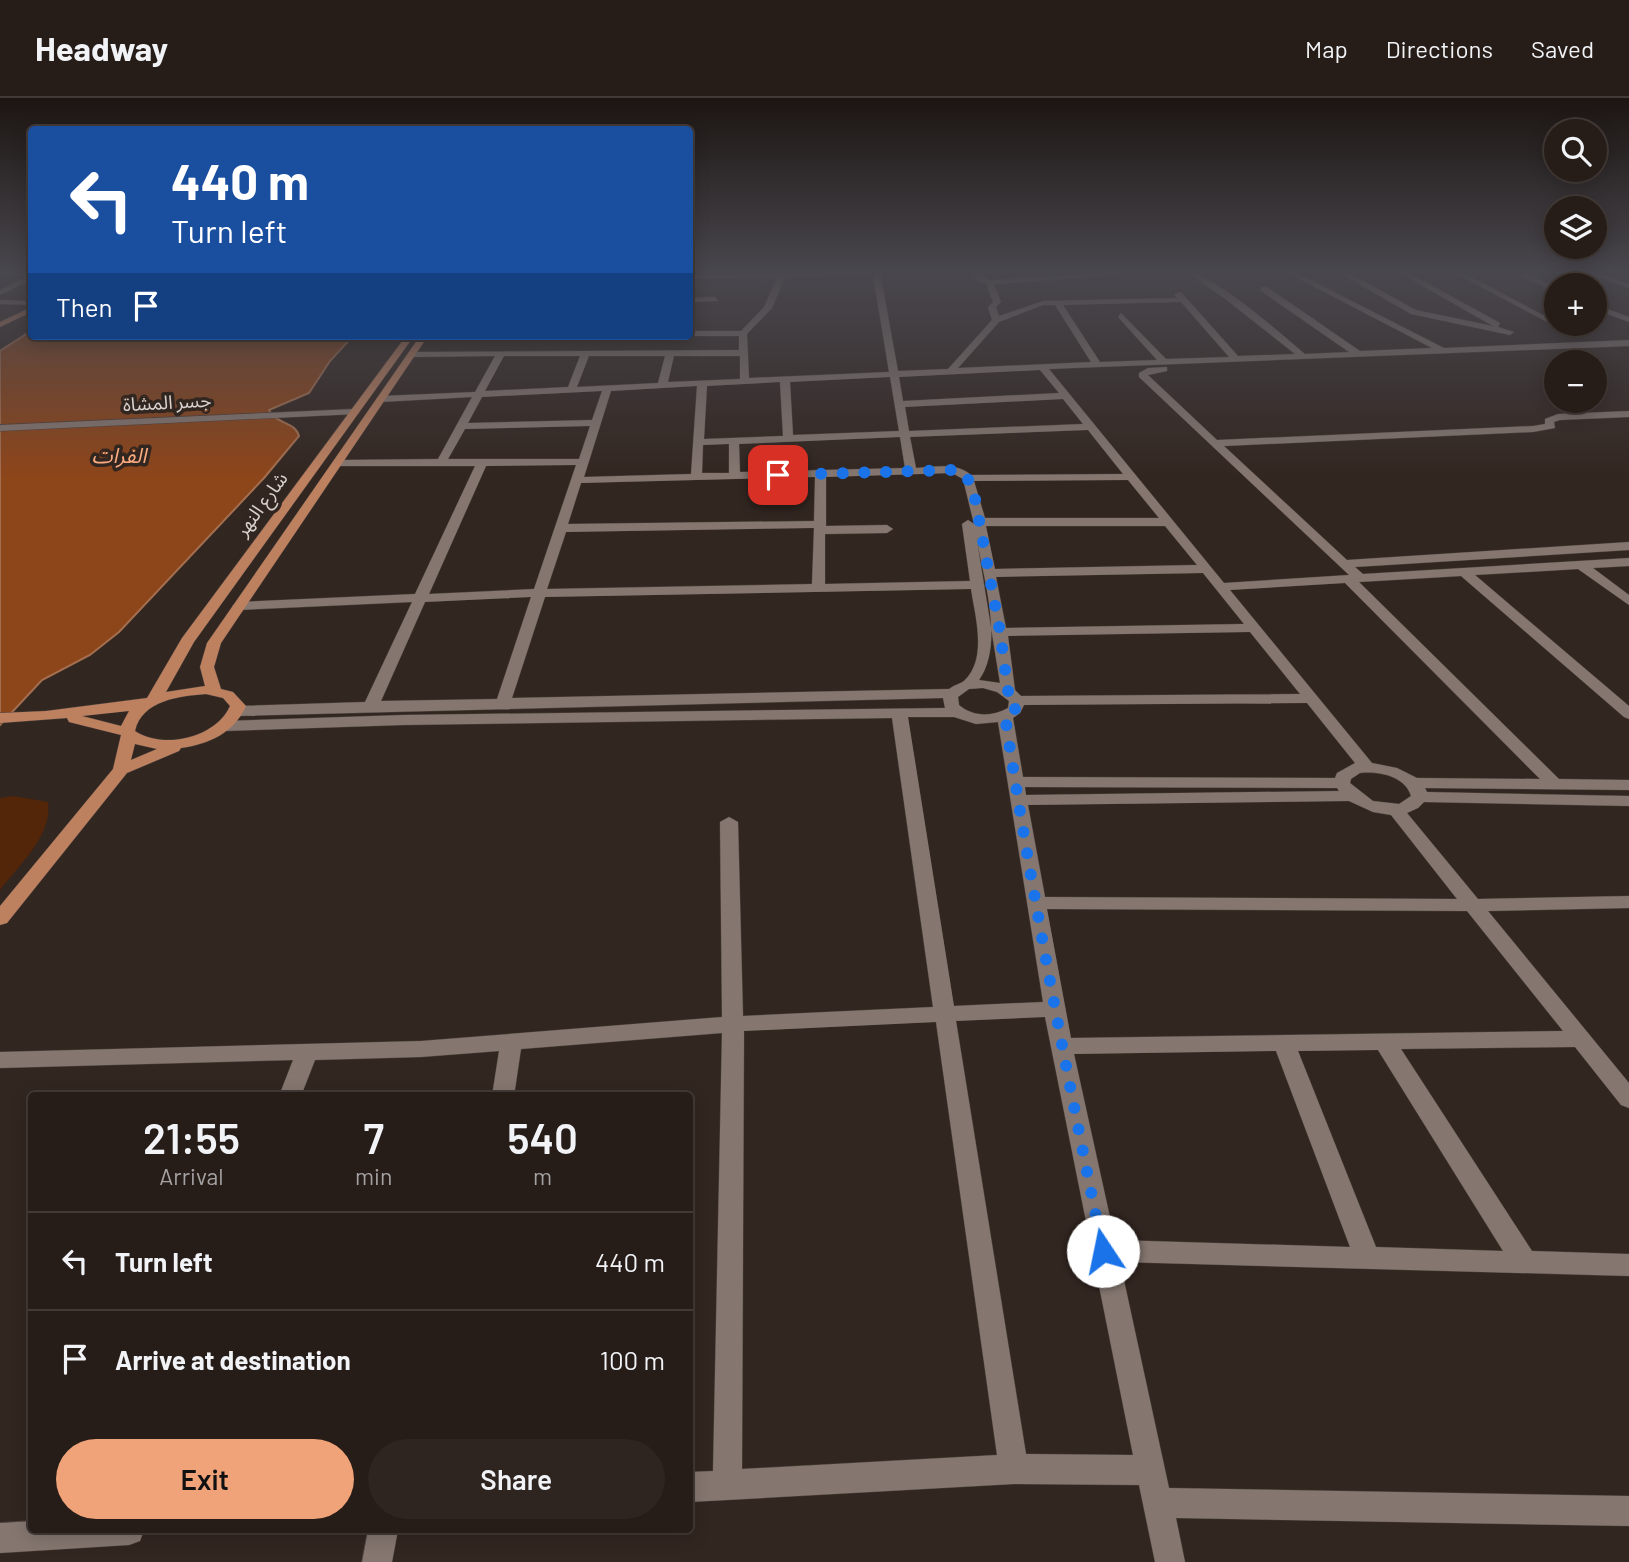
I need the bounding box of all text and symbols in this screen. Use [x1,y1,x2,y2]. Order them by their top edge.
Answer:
text: Headway [35,28,168,68]
text: Map [1305,34,1348,63]
text: Directions [1386,34,1493,63]
text: Saved [1531,34,1594,63]
map controls [1544,119,1607,413]
button: search [1544,119,1607,182]
text: 440 m [171,151,309,210]
icon: left [56,154,147,245]
button: layers [1544,196,1607,259]
text: Turn left [171,211,288,249]
button: + [1544,273,1607,336]
icon: arrive [127,287,165,325]
text: Then [56,291,113,322]
button: − [1544,350,1607,413]
street label: جسر المشاة [122,388,212,416]
water label: الفرات [92,442,148,468]
pin [748,445,808,505]
icon: arrive [759,456,797,494]
street label: شارع النهر [229,467,294,543]
text: 21:55 [143,1112,240,1162]
text: 7 [363,1112,384,1162]
text: 540 [507,1112,578,1162]
text: Arrival [159,1162,224,1190]
text: min [355,1162,392,1190]
text: m [533,1162,552,1190]
position arrow [1066,1214,1140,1288]
icon: left [56,1242,94,1280]
text: Turn left [115,1246,213,1277]
text: 440 m [595,1246,665,1277]
icon: arrive [56,1340,94,1378]
text: Arrive at destination [115,1344,351,1375]
text: 100 m [600,1344,665,1375]
button: Exit [56,1439,354,1519]
button: Share [368,1439,665,1519]

